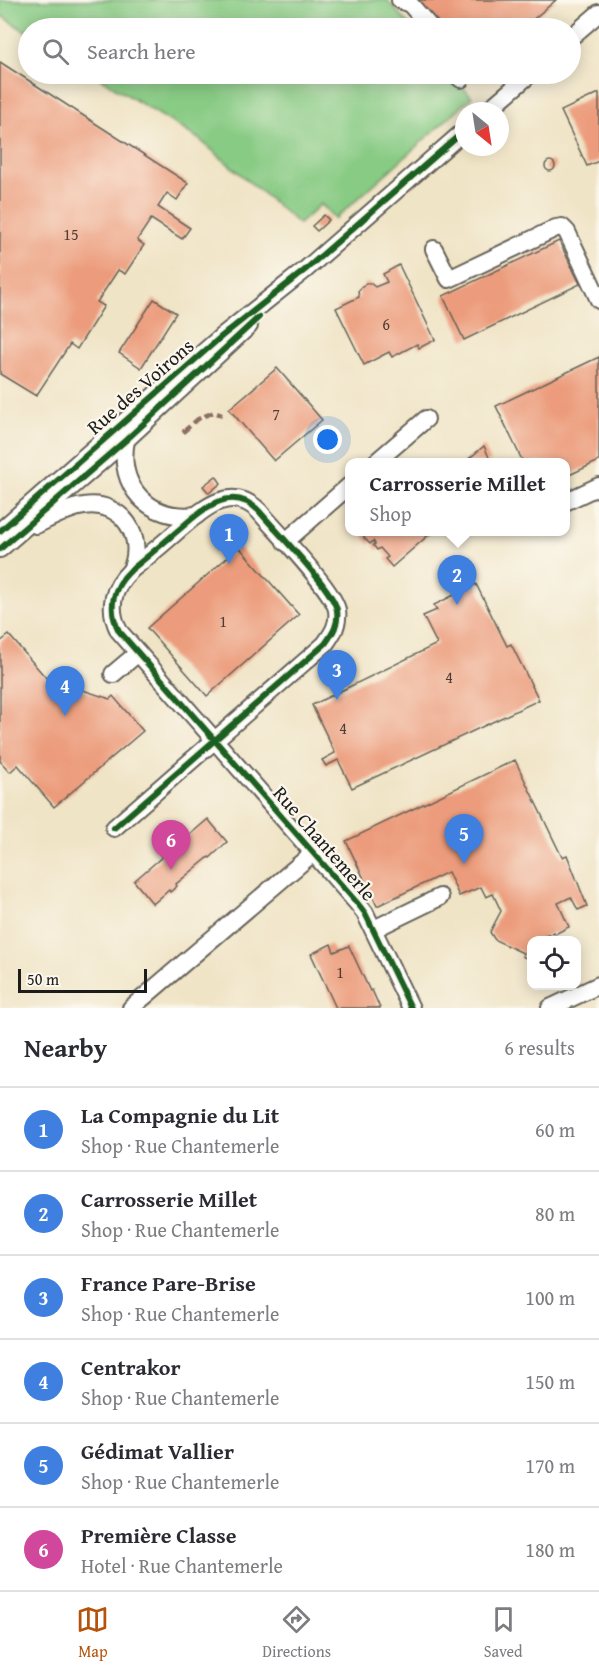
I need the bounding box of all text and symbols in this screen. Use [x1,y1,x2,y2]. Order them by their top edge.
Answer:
search box [18,18,581,84]
icon: search [39,35,72,68]
text: Search here [87,35,196,67]
north arrow [455,102,509,156]
house number: 15 [63,222,79,246]
house number: 6 [382,312,390,336]
street label: Rue des Voirons [80,331,200,441]
house number: 7 [272,402,280,426]
your location [313,425,342,454]
popup [345,458,570,536]
text: Carrosserie Millet [369,467,546,499]
text: Shop [369,499,411,528]
pin: 1 [210,514,248,564]
pin: 2 [438,556,476,605]
house number: 1 [219,609,227,633]
pin: 3 [318,650,356,700]
house number: 4 [445,665,453,689]
pin: 4 [46,666,84,716]
house number: 4 [339,716,347,740]
street label: Rue Chantemerle [267,779,383,907]
pin: 5 [444,814,484,864]
pin: 6 [152,820,190,870]
map controls [527,936,581,990]
button: locate [527,936,581,990]
house number: 1 [336,960,344,984]
scale bar [18,966,147,994]
text: 50 m [27,967,59,991]
text: Nearby [24,1028,107,1067]
text: 6 results [504,1033,575,1062]
text: La Compagnie du Lit [81,1099,279,1131]
text: 1 [38,1115,49,1144]
text: 60 m [535,1115,575,1144]
text: Shop · Rue Chantemerle [81,1131,279,1160]
text: Carrosserie Millet [81,1183,257,1215]
text: 2 [38,1199,49,1228]
text: 80 m [535,1199,575,1228]
text: Shop · Rue Chantemerle [81,1215,279,1244]
text: France Pare-Brise [81,1267,256,1299]
text: 3 [38,1283,49,1312]
text: 100 m [525,1283,575,1312]
text: Shop · Rue Chantemerle [81,1299,279,1328]
text: Centrakor [81,1351,181,1383]
text: 4 [38,1367,49,1396]
text: 150 m [525,1367,575,1396]
text: Shop · Rue Chantemerle [81,1383,279,1412]
text: Gédimat Vallier [81,1435,234,1467]
text: 5 [38,1451,49,1480]
text: 170 m [525,1451,575,1480]
text: Shop · Rue Chantemerle [81,1467,279,1496]
text: Première Classe [81,1519,237,1551]
text: 6 [38,1535,49,1564]
text: 180 m [525,1535,575,1564]
text: Hotel · Rue Chantemerle [81,1551,283,1580]
tab: Map [76,1603,109,1663]
tab: Directions [262,1603,331,1663]
tab: Saved [484,1603,523,1663]

